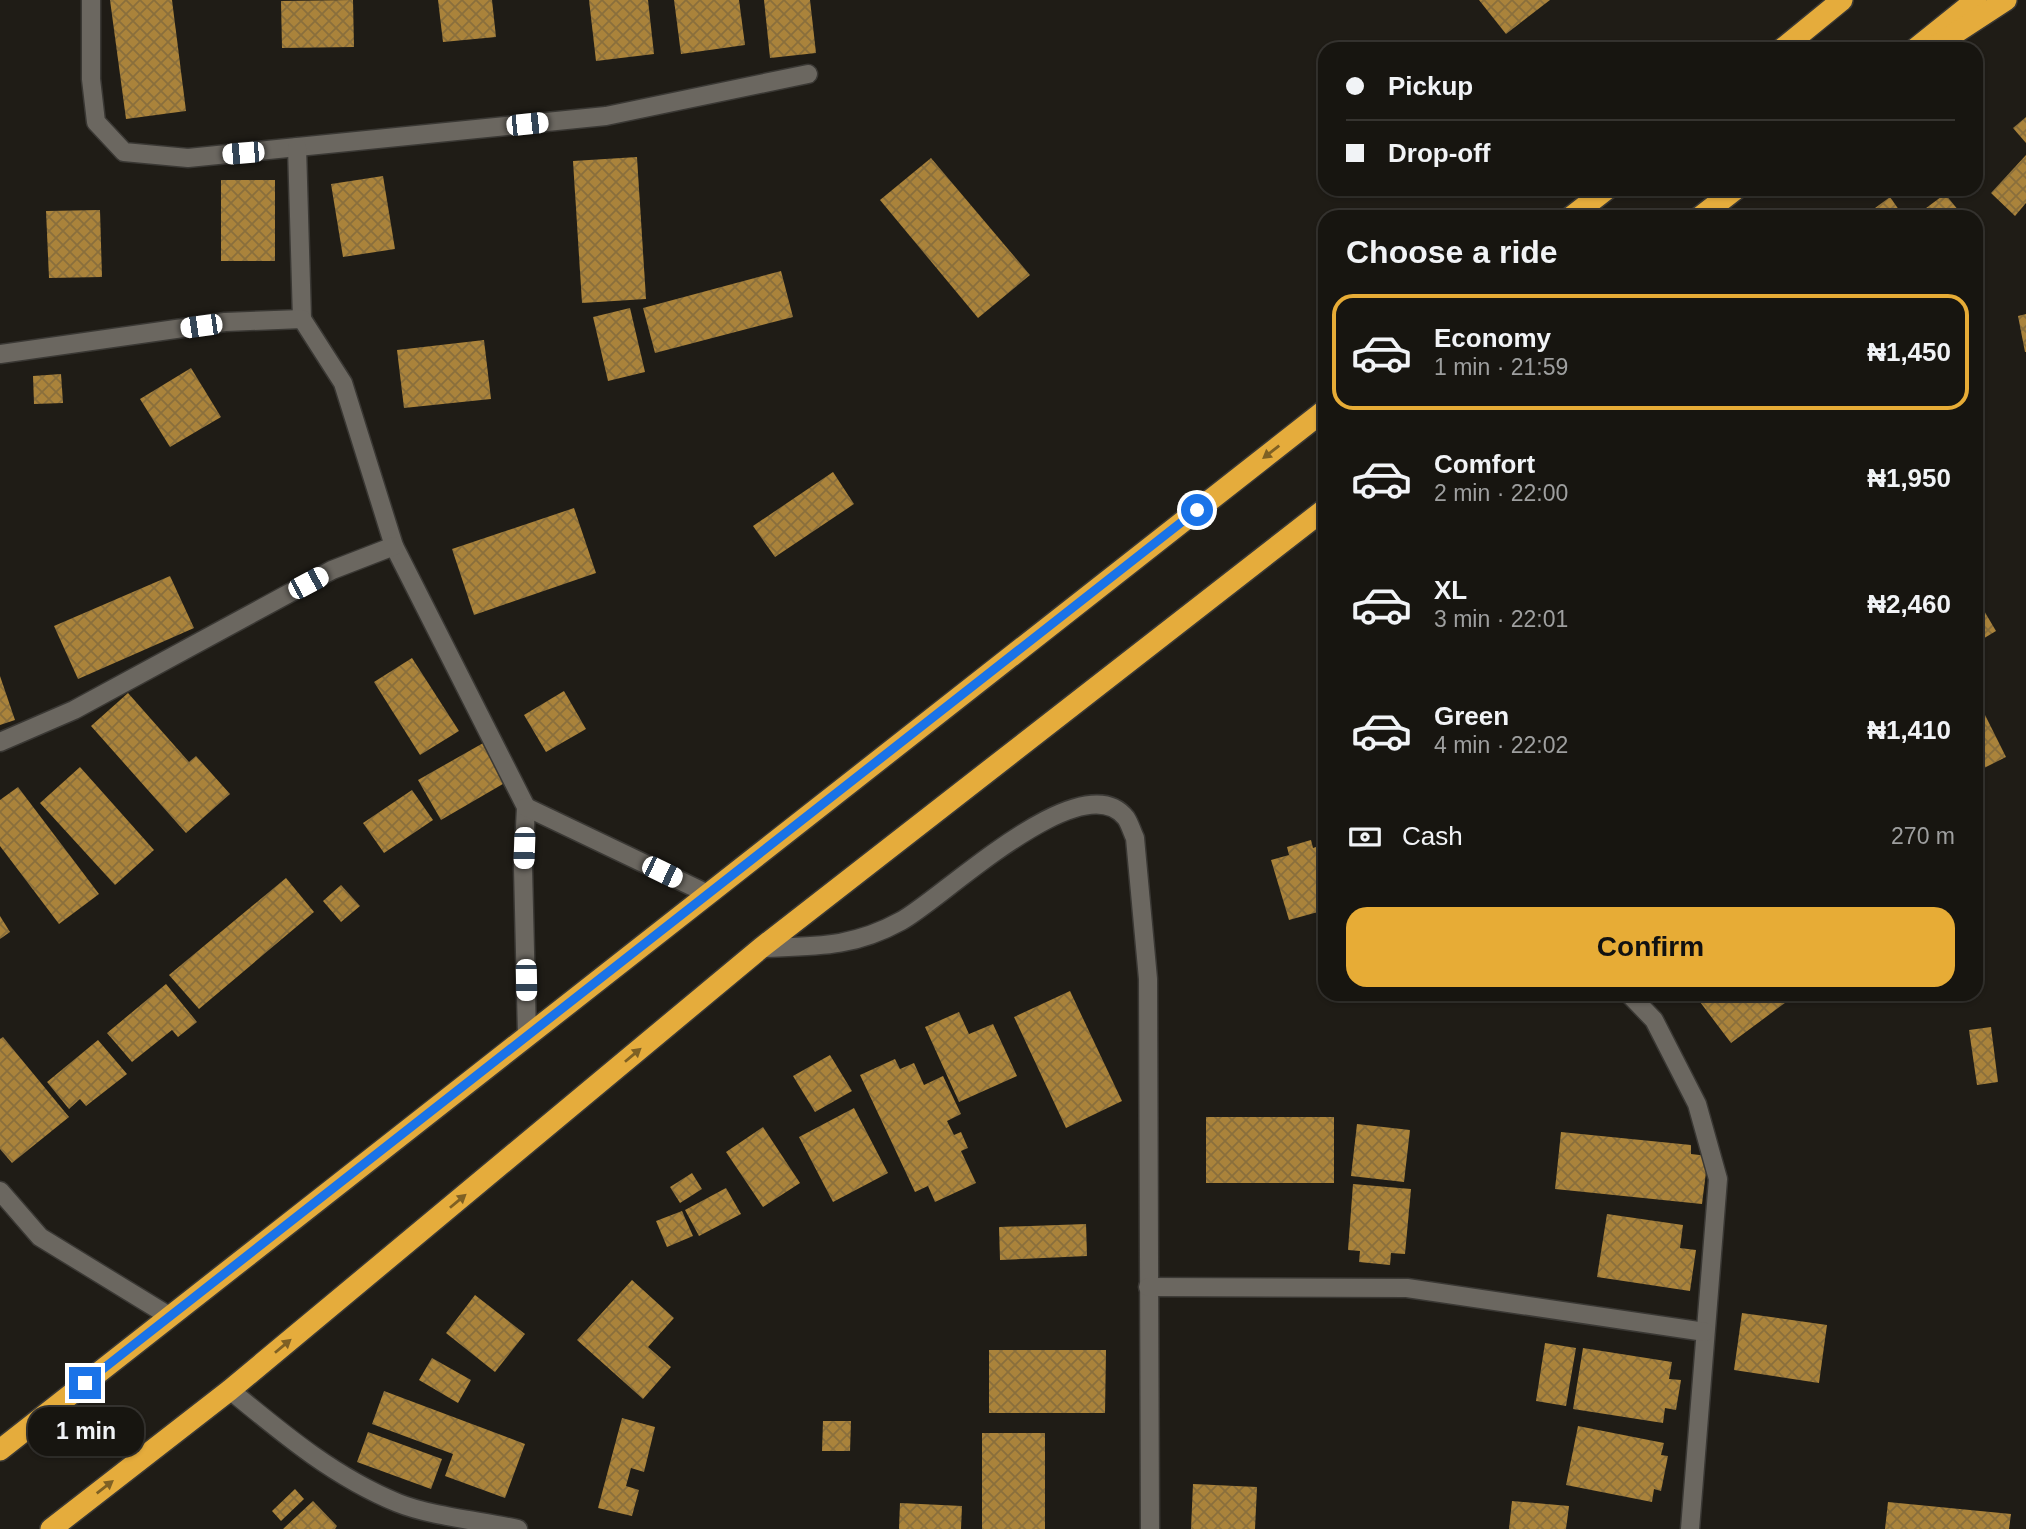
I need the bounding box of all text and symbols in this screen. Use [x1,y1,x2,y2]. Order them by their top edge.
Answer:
text: Pickup [1388,71,1473,101]
car [506,111,549,137]
text: Drop-off [1388,138,1491,168]
car [222,141,265,165]
text: Choose a ride [1346,234,1558,270]
car [179,313,224,339]
icon: car [1350,321,1413,384]
text: Economy [1434,323,1551,353]
text: ₦1,450 [1867,337,1951,367]
text: 1 min · 21:59 [1434,354,1568,380]
one-way arrow [1262,445,1280,459]
icon: car [1350,447,1413,510]
text: Comfort [1434,449,1535,479]
text: ₦1,950 [1867,463,1951,493]
text: 2 min · 22:00 [1434,480,1568,506]
route start [1181,494,1213,526]
car [285,564,332,602]
icon: car [1350,573,1413,636]
text: XL [1434,575,1467,605]
text: ₦2,460 [1867,589,1951,619]
text: 3 min · 22:01 [1434,606,1568,632]
icon: car [1350,699,1413,762]
text: Green [1434,701,1509,731]
text: ₦1,410 [1867,715,1951,745]
text: 4 min · 22:02 [1434,732,1568,758]
icon: cash [1346,818,1384,856]
text: Cash [1402,821,1463,851]
text: 270 m [1891,823,1955,849]
car [513,827,536,869]
car [639,853,686,891]
button: Confirm [1346,907,1955,987]
car [516,959,537,1001]
one-way arrow [624,1048,641,1063]
one-way arrow [448,1193,466,1208]
one-way arrow [274,1338,292,1354]
route end [69,1367,101,1399]
callout: 1 min [27,1408,143,1456]
text: 1 min [56,1418,116,1444]
one-way arrow [95,1480,113,1495]

